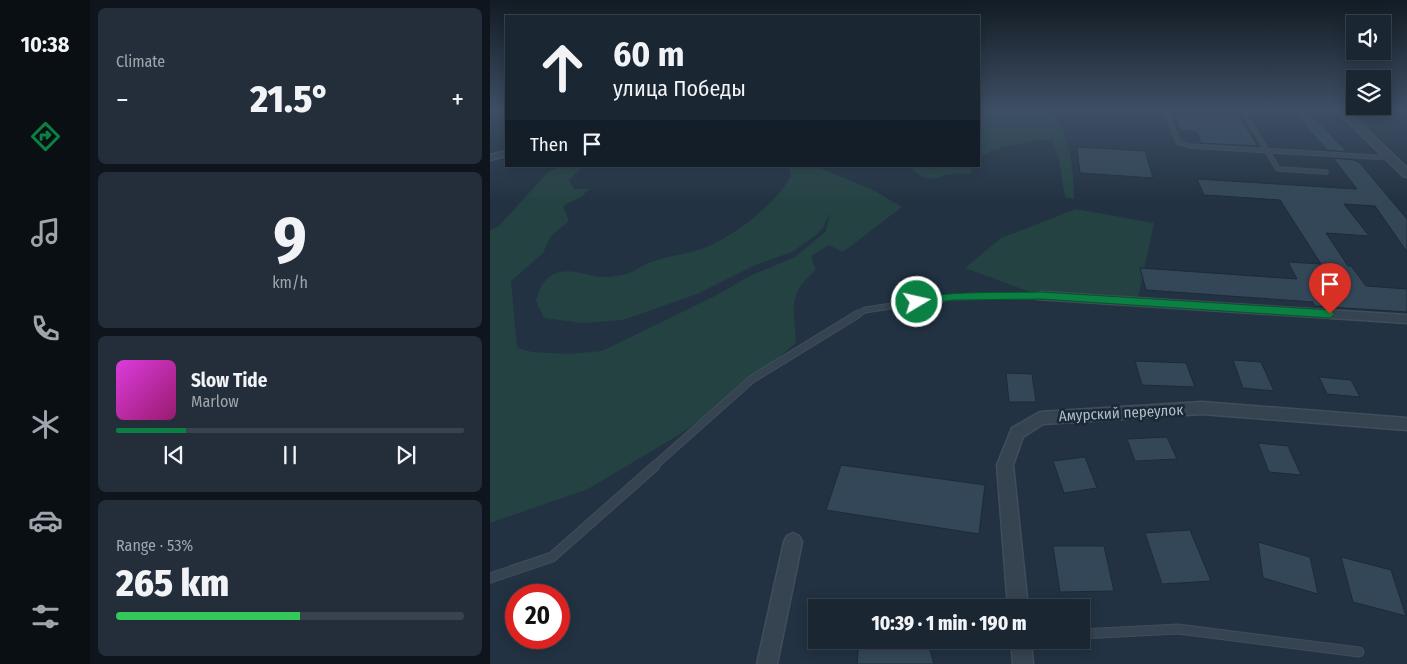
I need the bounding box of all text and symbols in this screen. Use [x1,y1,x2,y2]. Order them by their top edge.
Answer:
map controls [1346,15,1391,115]
button: sound [1346,15,1391,60]
text: 10:38 [21,31,69,58]
text: 60 m [613,33,684,75]
icon: ahead [530,35,595,100]
text: Climate [116,52,165,71]
button: layers [1346,70,1391,115]
text: улица Победы [613,75,746,102]
text: 21.5° [250,76,330,122]
text: − [116,83,129,116]
text: + [451,83,464,116]
icon: directions [28,119,63,154]
icon: arrive [578,130,606,158]
text: Then [530,133,568,156]
text: 9 [273,201,307,279]
icon: music [28,215,63,250]
pin [1309,263,1351,314]
icon: arrive [1316,270,1344,298]
text: km/h [272,273,308,292]
position arrow [890,275,942,327]
icon: phone [28,311,63,346]
text: Slow Tide [191,369,267,392]
text: Marlow [191,392,239,411]
street label: Амурский переулок [1058,401,1184,425]
icon: climate [28,407,63,442]
icon: previous [160,441,188,469]
icon: pause [276,441,304,469]
icon: next [392,441,420,469]
icon: car [28,503,63,538]
text: Range · 53% [116,536,193,555]
text: 265 km [116,560,229,606]
speed limit sign: 20 [505,584,570,649]
icon: filters [28,599,63,634]
text: 10:39 · 1 min · 190 m [872,612,1026,635]

